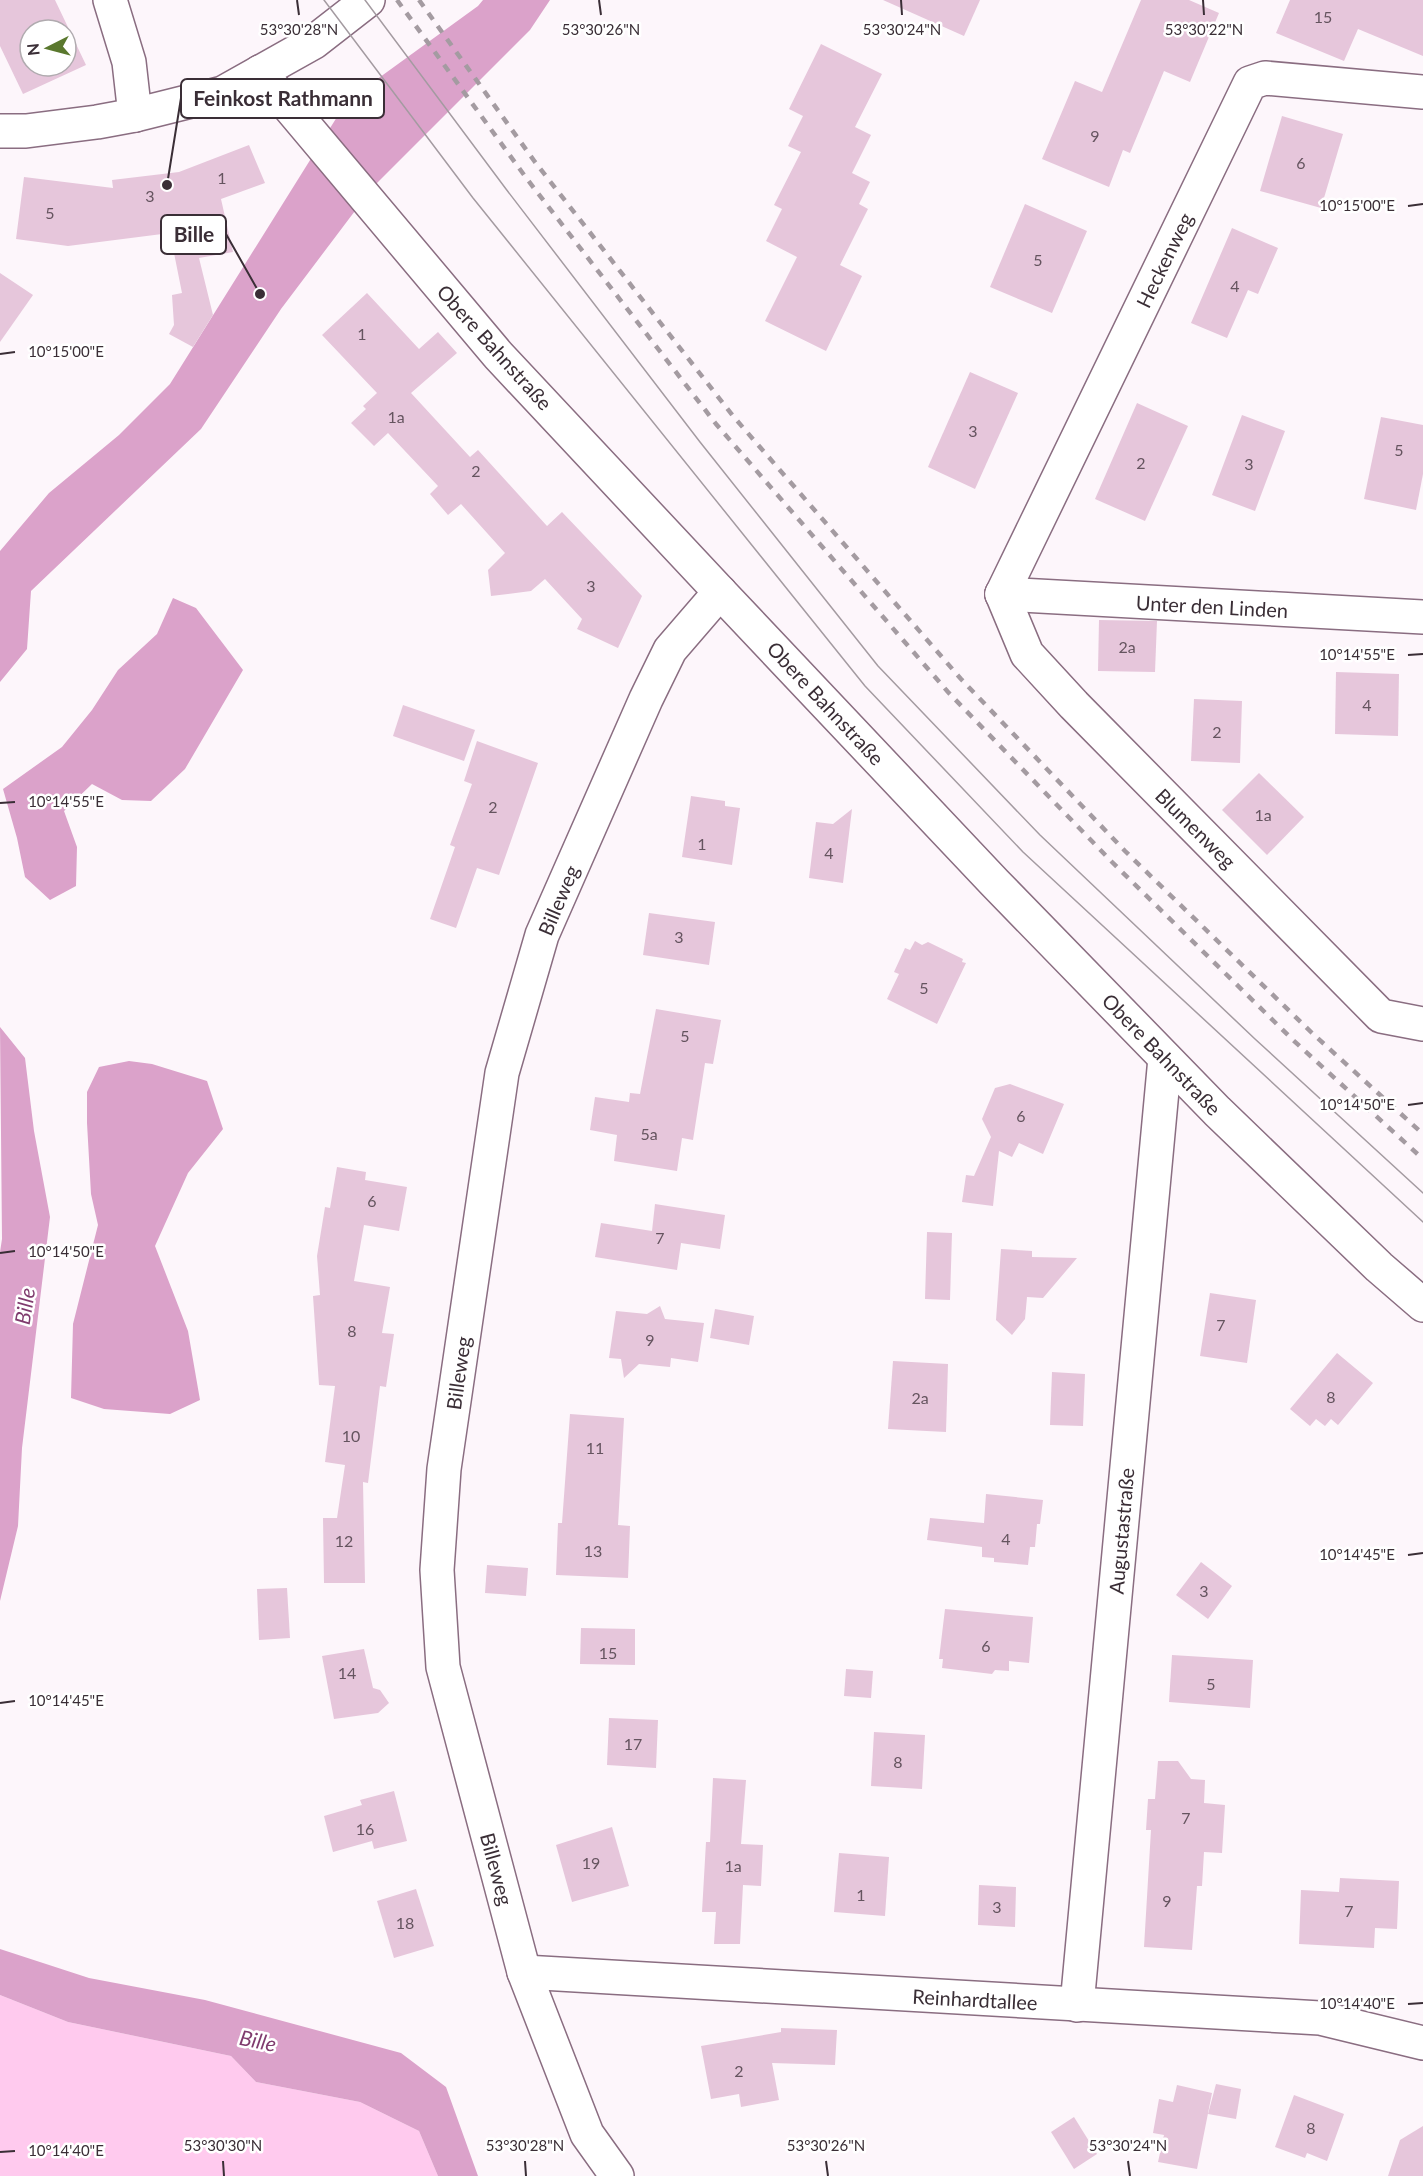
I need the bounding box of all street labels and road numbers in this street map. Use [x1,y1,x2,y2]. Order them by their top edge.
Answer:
street label: Heckenweg [1131,209,1197,311]
street label: Obere Bahnstraße [432,279,558,415]
street label: Unter den Linden [1135,590,1289,622]
street label: Obere Bahnstraße [763,636,889,770]
street label: Blumenweg [1151,783,1241,873]
street label: Billeweg [533,861,583,939]
street label: Obere Bahnstraße [1098,988,1226,1120]
street label: Billeweg [441,1335,475,1411]
street label: Augustastraße [1104,1467,1138,1595]
street label: Billeweg [476,1830,518,1908]
street label: Reinhardtallee [912,1984,1038,2014]

